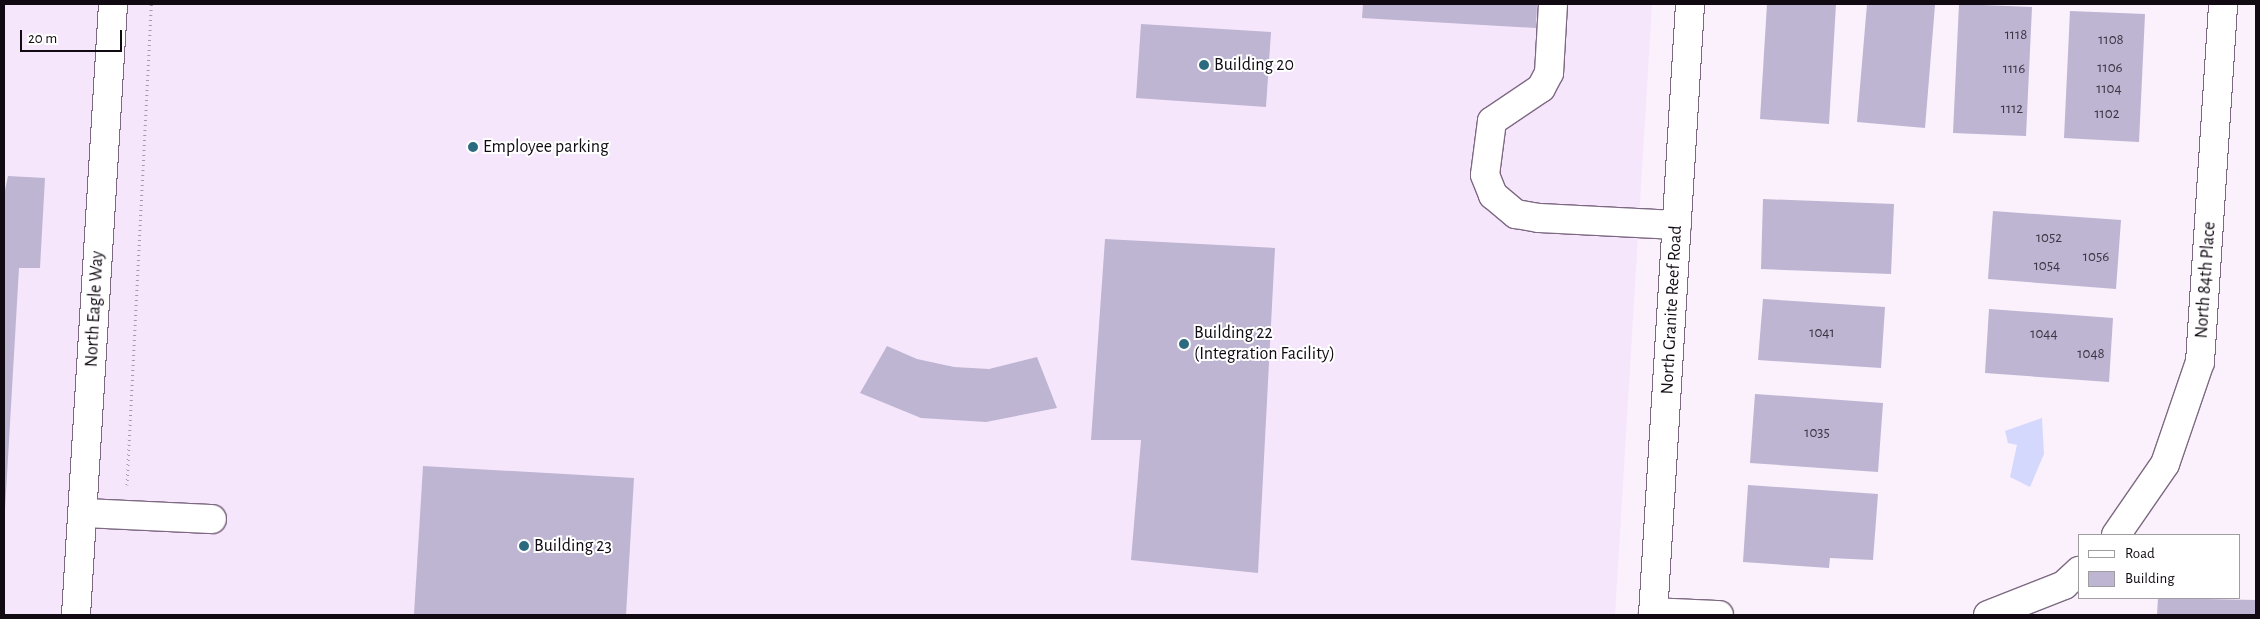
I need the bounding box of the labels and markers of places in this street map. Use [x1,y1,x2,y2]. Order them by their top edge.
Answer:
place label: Building 20 [1214,54,1294,76]
marker: Building 20 [1198,59,1210,71]
place label: Employee parking [483,136,609,158]
marker: Employee parking [467,141,479,153]
place label: Building 22 (Integration Facility) [1194,323,1335,366]
marker: Building 22 (Integration Facility) [1178,338,1190,350]
place label: Building 23 [534,535,612,557]
marker: Building 23 [518,540,530,552]

